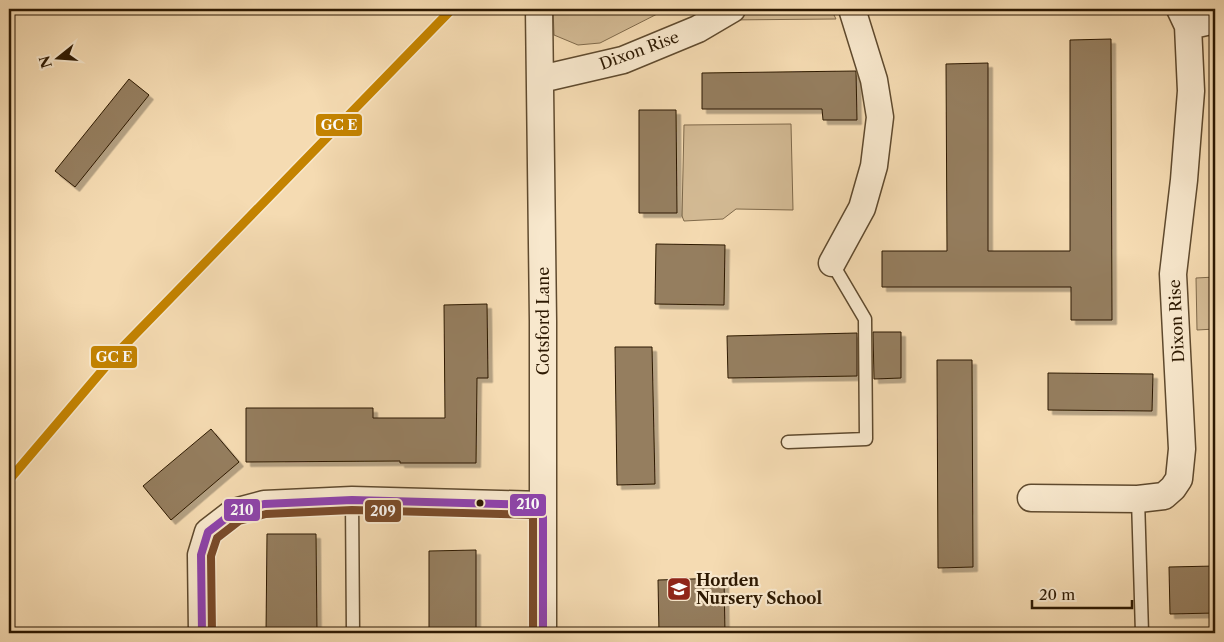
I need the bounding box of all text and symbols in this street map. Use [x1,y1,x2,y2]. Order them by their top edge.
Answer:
street label: Dixon Rise [596,26,682,74]
north arrow [32,32,82,82]
text: N [35,53,56,70]
line badge: GC E [315,113,363,137]
text: GC E [321,116,357,134]
street label: Cotsford Lane [533,267,553,375]
street label: Dixon Rise [1164,279,1188,363]
line badge: GC E [90,345,138,369]
text: GC E [96,348,132,366]
line badge: 210 [509,493,547,517]
text: 210 [516,495,540,513]
line badge: 210 [223,498,261,522]
unlabelled marker [475,498,485,508]
line badge: 209 [364,499,402,523]
text: 210 [230,501,254,519]
text: 209 [370,502,396,520]
place label: Horden Nursery School [696,570,823,608]
school or university icon: Horden Nursery School [666,576,692,602]
scale bar [1032,577,1132,609]
text: 20 m [1039,585,1075,604]

